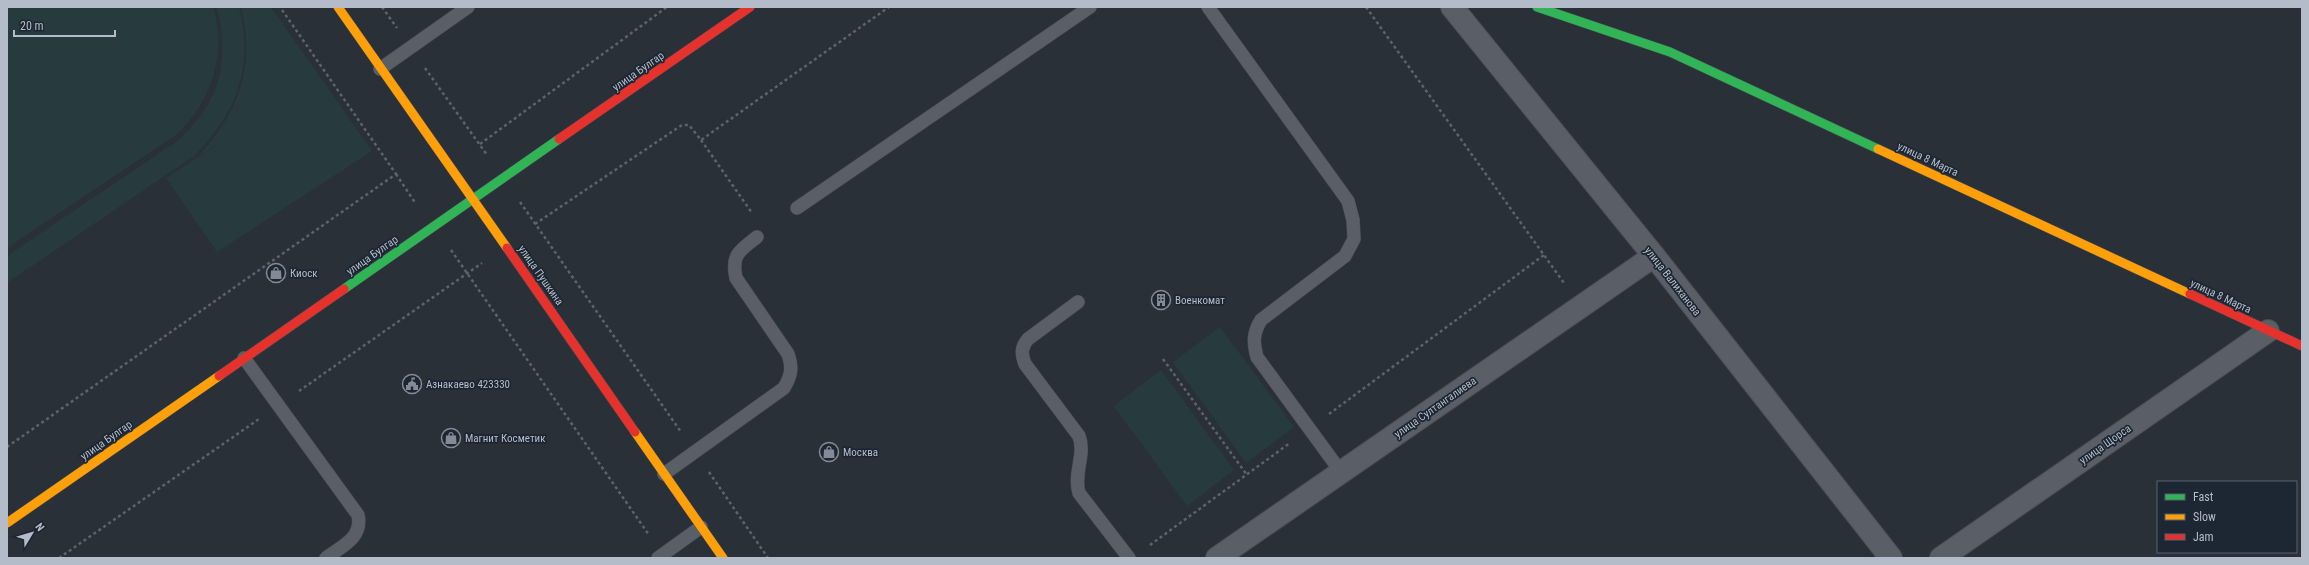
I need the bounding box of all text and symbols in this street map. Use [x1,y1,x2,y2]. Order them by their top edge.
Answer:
scale bar [14,12,115,38]
text: 20 m [20,19,44,33]
street label: улица Булгар [610,49,667,94]
street label: улица 8 Марта [1895,140,1960,179]
street label: улица Булгар [344,233,401,278]
street label: улица Пушкина [515,243,566,308]
street label: улица Валиханова [1642,244,1703,318]
shop icon: Киоск [265,262,287,284]
place label: Киоск [290,267,318,280]
street label: улица 8 Марта [2188,277,2253,316]
building icon: Военкомат [1150,289,1172,311]
place label: Военкомат [1175,294,1225,307]
public building icon: Азнакаево 423330 [401,373,423,395]
street label: улица Султангалиева [1392,374,1479,441]
place label: Азнакаево 423330 [426,378,510,391]
street label: улица Булгар [78,418,135,463]
street label: улица Щорса [2077,422,2133,467]
shop icon: Магнит Косметик [440,427,462,449]
place label: Магнит Косметик [465,432,546,445]
shop icon: Москва [818,441,840,463]
place label: Москва [843,446,878,459]
legend [2157,481,2297,553]
text: Fast [2193,490,2214,504]
text: Slow [2193,510,2216,524]
north arrow [12,513,52,553]
text: N [32,520,47,534]
text: Jam [2193,530,2214,544]

